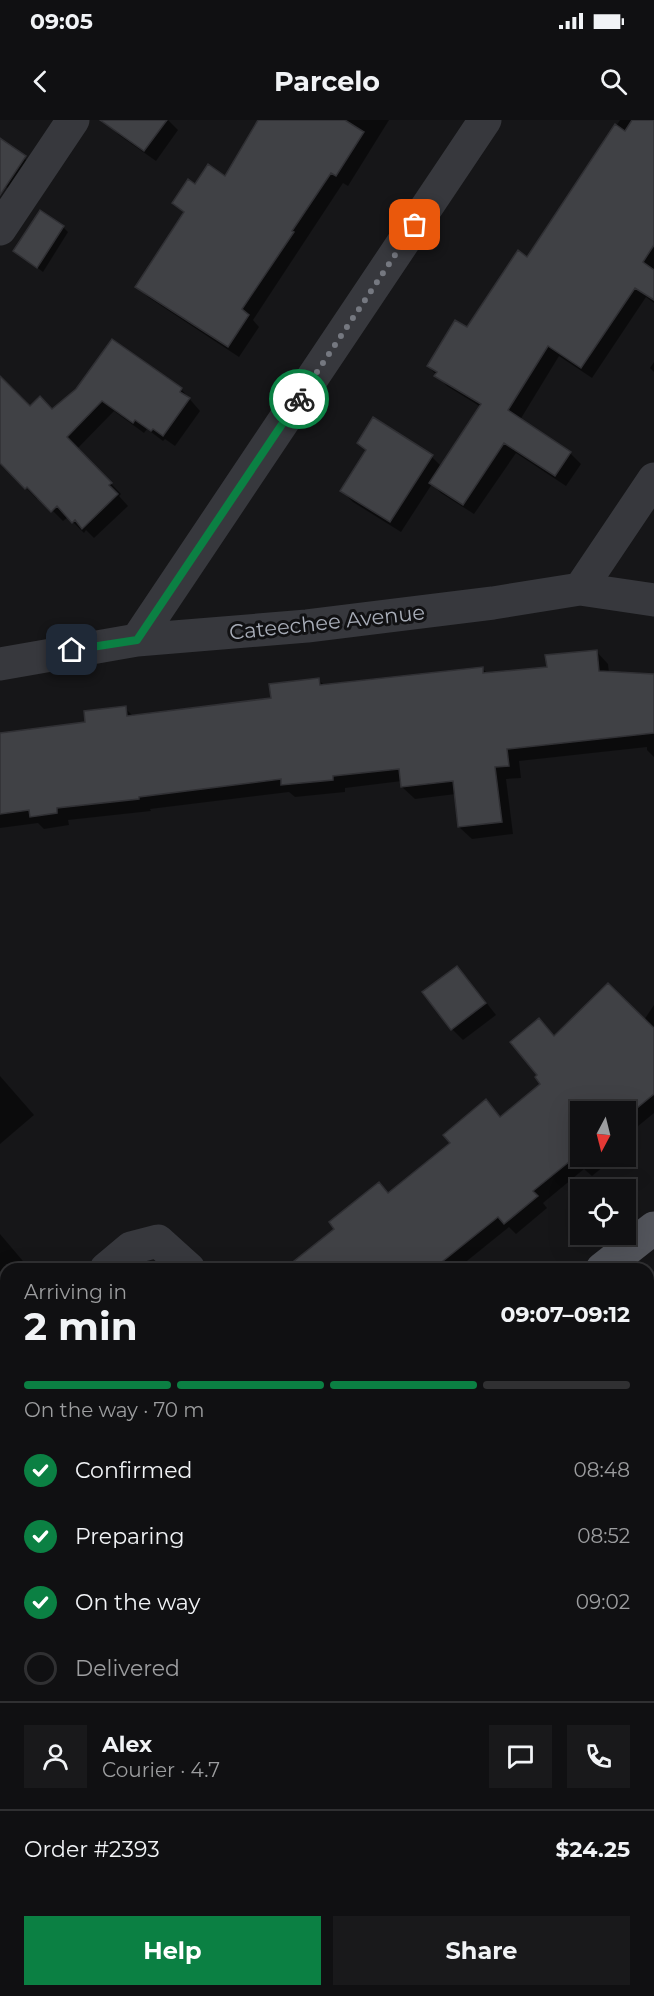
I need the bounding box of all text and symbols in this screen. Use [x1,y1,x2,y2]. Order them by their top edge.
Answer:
text: 09:05 [30,8,93,35]
icon: back [24,65,57,98]
text: Parcelo [274,65,380,98]
icon: search [597,65,630,98]
pin [389,199,440,250]
icon: bag [398,208,431,241]
courier [269,369,329,429]
icon: bike [283,383,316,416]
street label: Cateechee Avenue [228,599,426,645]
pin [46,624,97,675]
icon: home [55,633,88,666]
north arrow [570,1101,636,1167]
map controls [570,1101,636,1245]
button: locate [570,1179,636,1245]
text: Arriving in [24,1280,127,1304]
text: 09:07–09:12 [500,1301,630,1328]
text: 2 min [24,1302,138,1350]
text: On the way · 70 m [24,1398,205,1422]
icon: check [24,1454,57,1487]
text: Confirmed [75,1457,192,1484]
text: 08:48 [574,1458,630,1482]
icon: check [24,1520,57,1553]
text: Preparing [75,1523,184,1550]
text: 08:52 [577,1524,630,1548]
icon: check [24,1586,57,1619]
text: On the way [75,1589,200,1616]
text: 09:02 [576,1590,630,1614]
text: Delivered [75,1655,180,1682]
button: person [24,1725,87,1788]
button: chat [489,1725,552,1788]
button: phone [567,1725,630,1788]
text: Alex [102,1731,152,1758]
text: Courier · 4.7 [102,1758,220,1782]
text: Order #2393 [24,1836,160,1863]
text: $24.25 [556,1836,630,1863]
button: Help [24,1916,321,1985]
button: Share [333,1916,630,1985]

